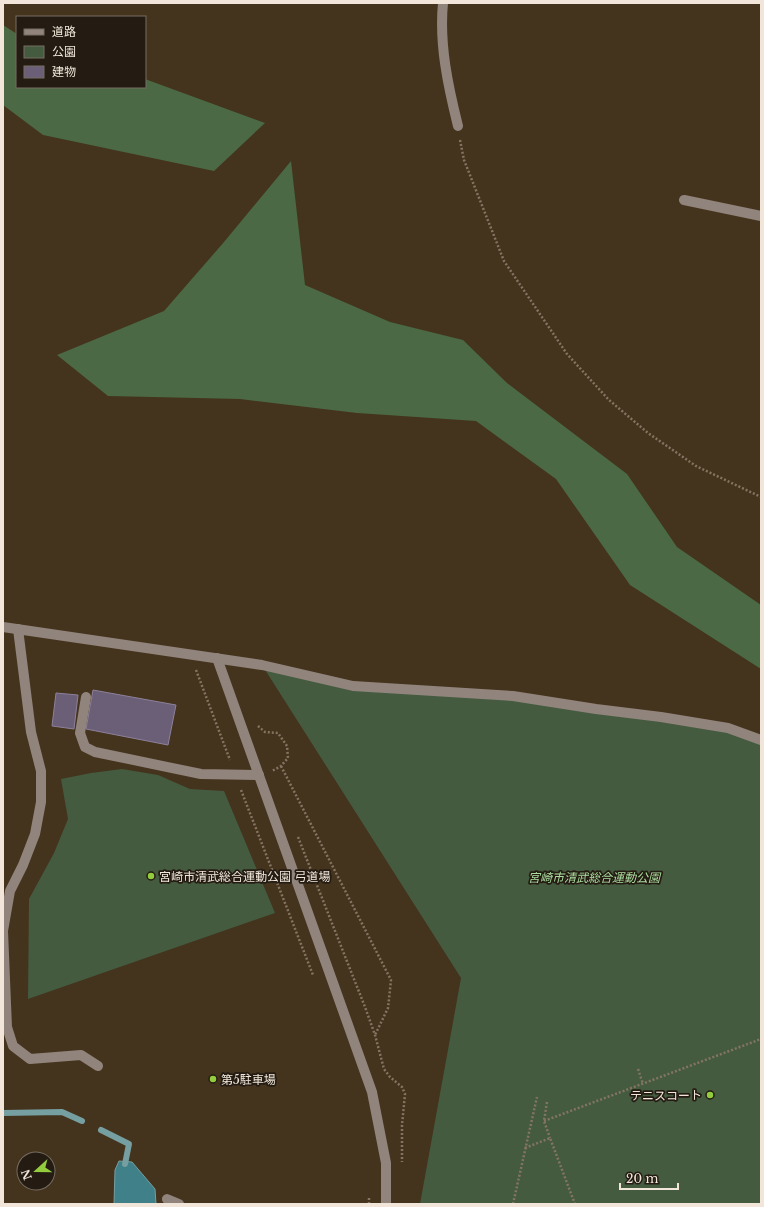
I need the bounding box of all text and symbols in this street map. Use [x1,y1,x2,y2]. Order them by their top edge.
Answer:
legend [16,16,146,88]
text: 道路 [52,24,76,39]
text: 公園 [52,44,76,59]
text: 建物 [52,64,76,79]
place label: 宮崎市清武総合運動公園 弓道場 [159,869,330,884]
park label: 宮崎市清武総合運動公園 [528,870,662,885]
marker: 宮崎市清武総合運動公園 弓道場 [146,871,156,881]
place label: 第5駐車場 [221,1072,276,1087]
marker: 第5駐車場 [208,1074,218,1084]
place label: テニスコート [630,1088,702,1103]
marker: テニスコート [705,1090,715,1100]
north arrow [16,1151,56,1191]
scale bar [620,1165,678,1191]
text: N [18,1167,35,1182]
text: 20 m [626,1171,658,1186]

